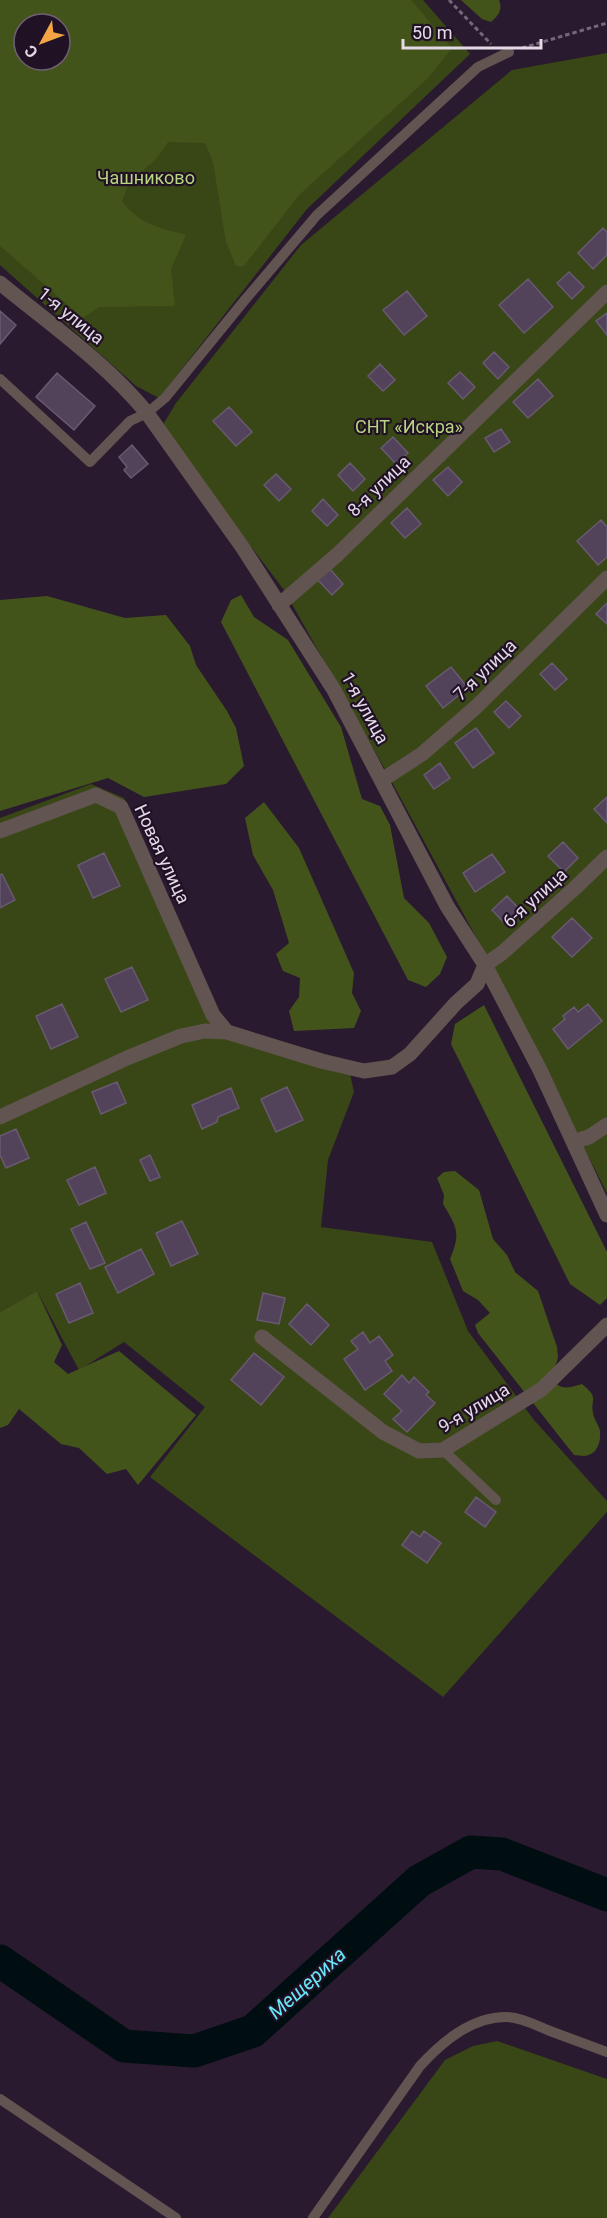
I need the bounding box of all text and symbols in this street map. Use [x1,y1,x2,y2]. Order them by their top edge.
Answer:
north arrow [12,12,72,72]
scale bar [403,12,541,50]
text: 50 m [412,22,452,43]
text: С [20,41,42,62]
park label: Чашниково [97,167,195,188]
street label: 1-я улица [34,283,109,349]
park label: СНТ «Искра» [355,416,463,437]
street label: 8-я улица [343,451,414,521]
street label: 7-я улица [449,635,520,705]
street label: 1-я улица [337,668,394,747]
street label: Новая улица [130,801,195,907]
street label: 6-я улица [498,863,571,932]
street label: 9-я улица [435,1378,513,1437]
water label: Мещериха [263,1942,351,2024]

